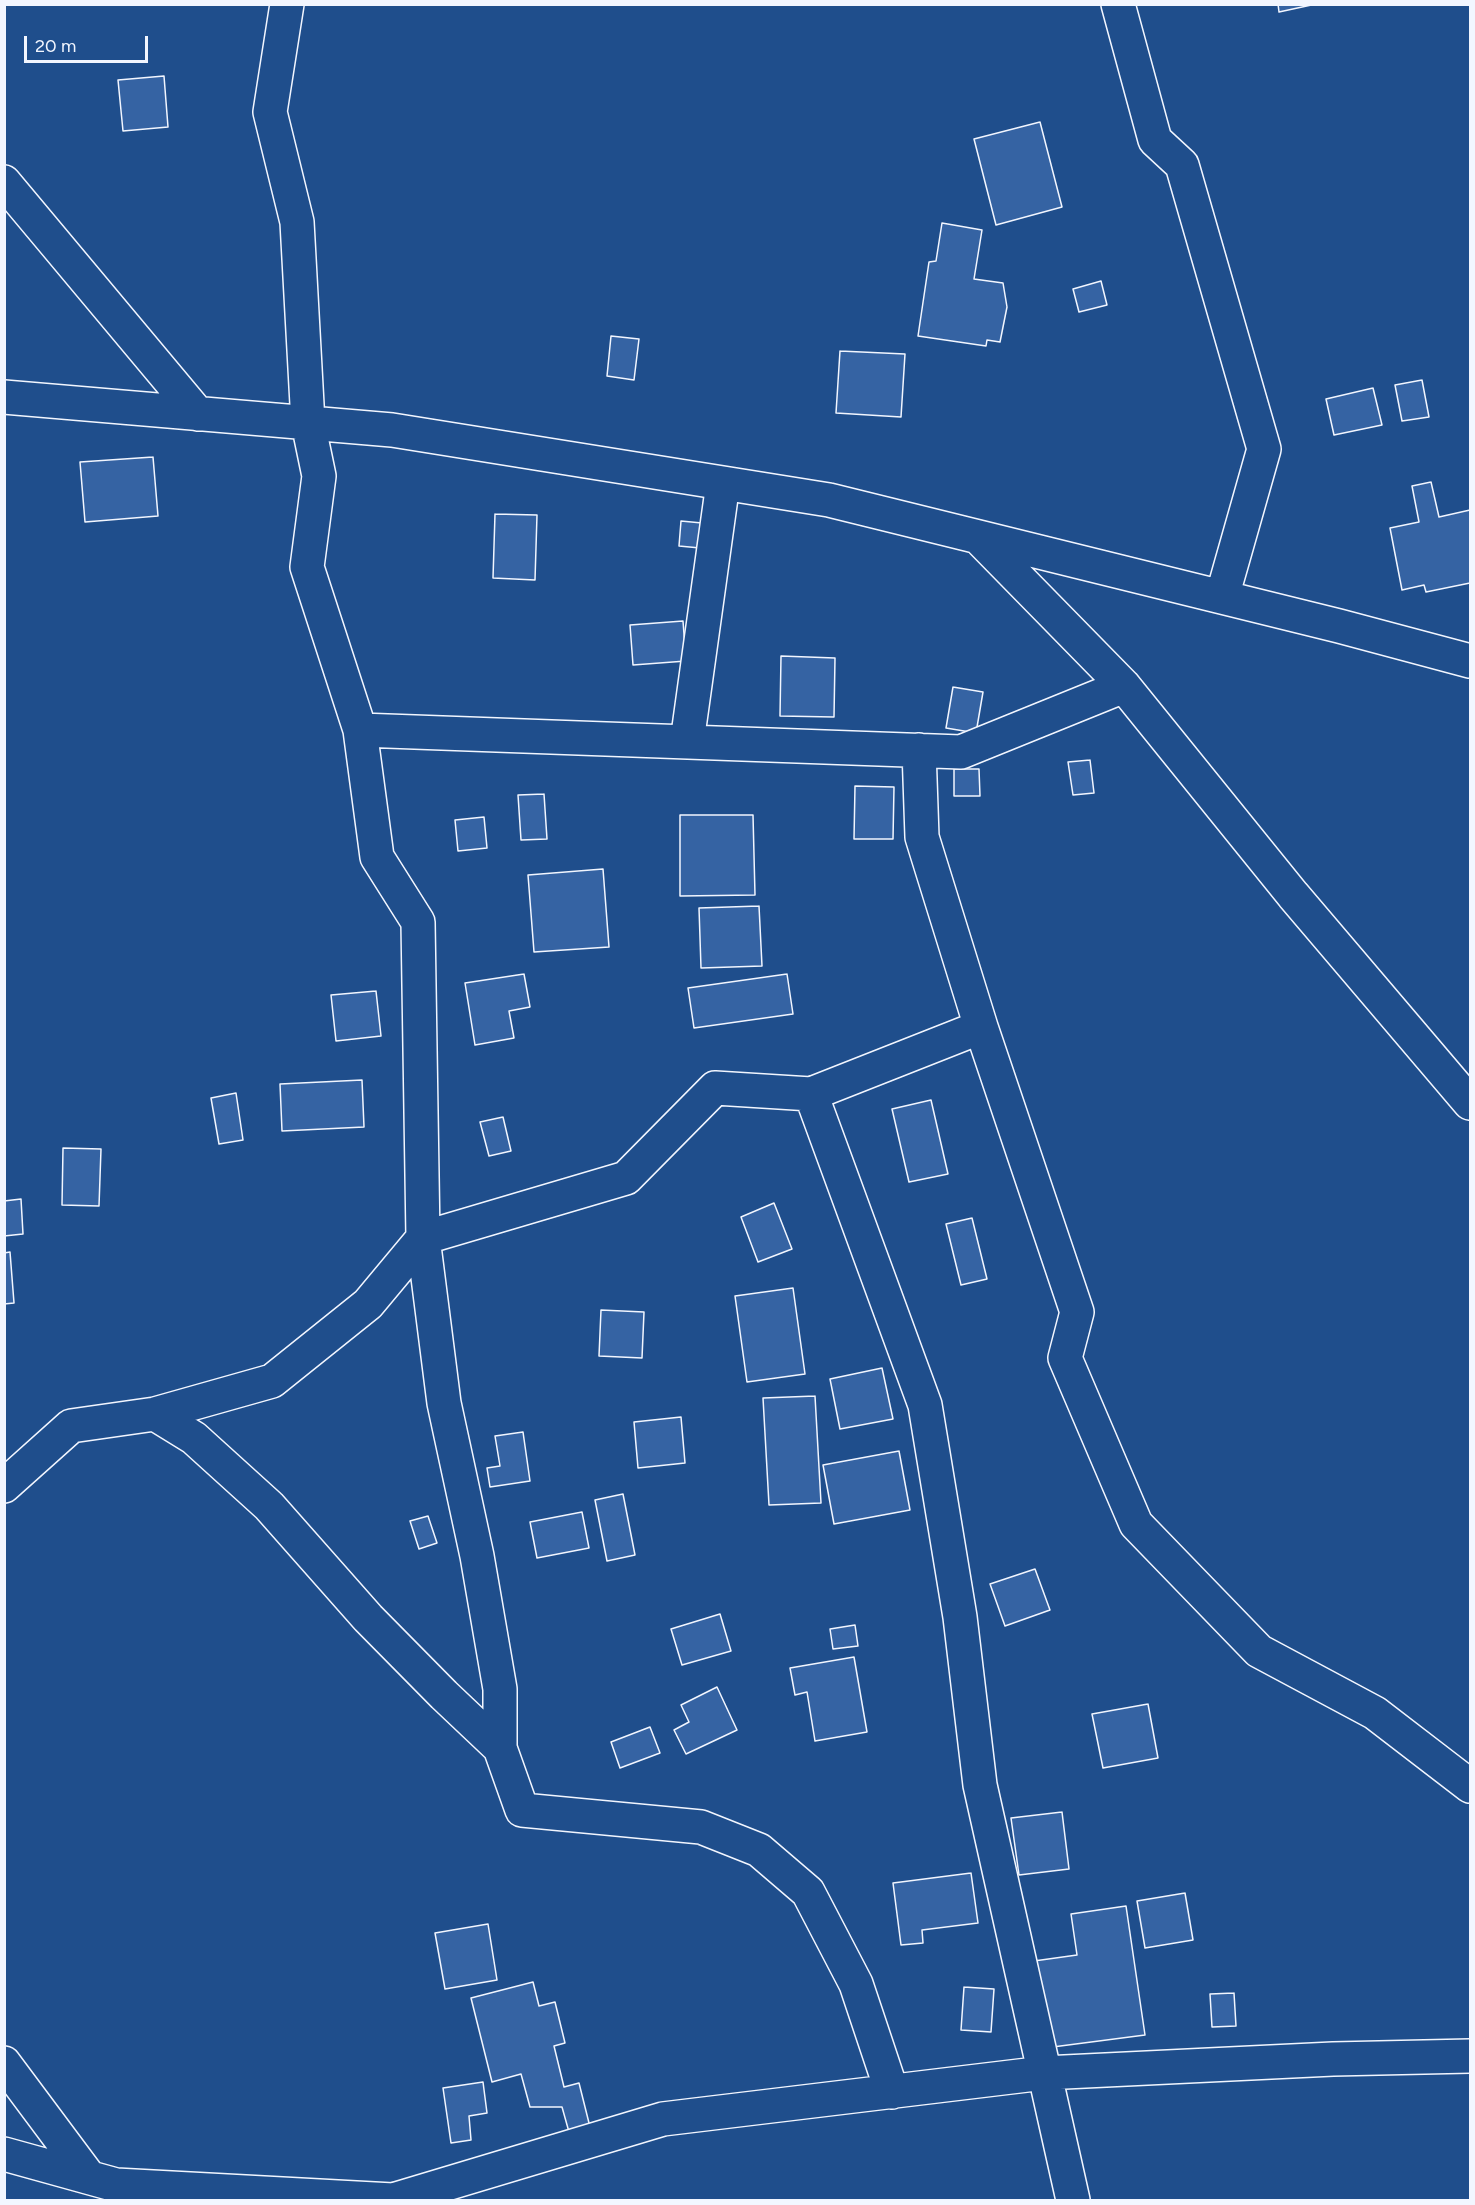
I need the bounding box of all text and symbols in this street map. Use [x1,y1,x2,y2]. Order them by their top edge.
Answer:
scale bar [27,24,152,62]
text: 20 m [35,35,76,57]

